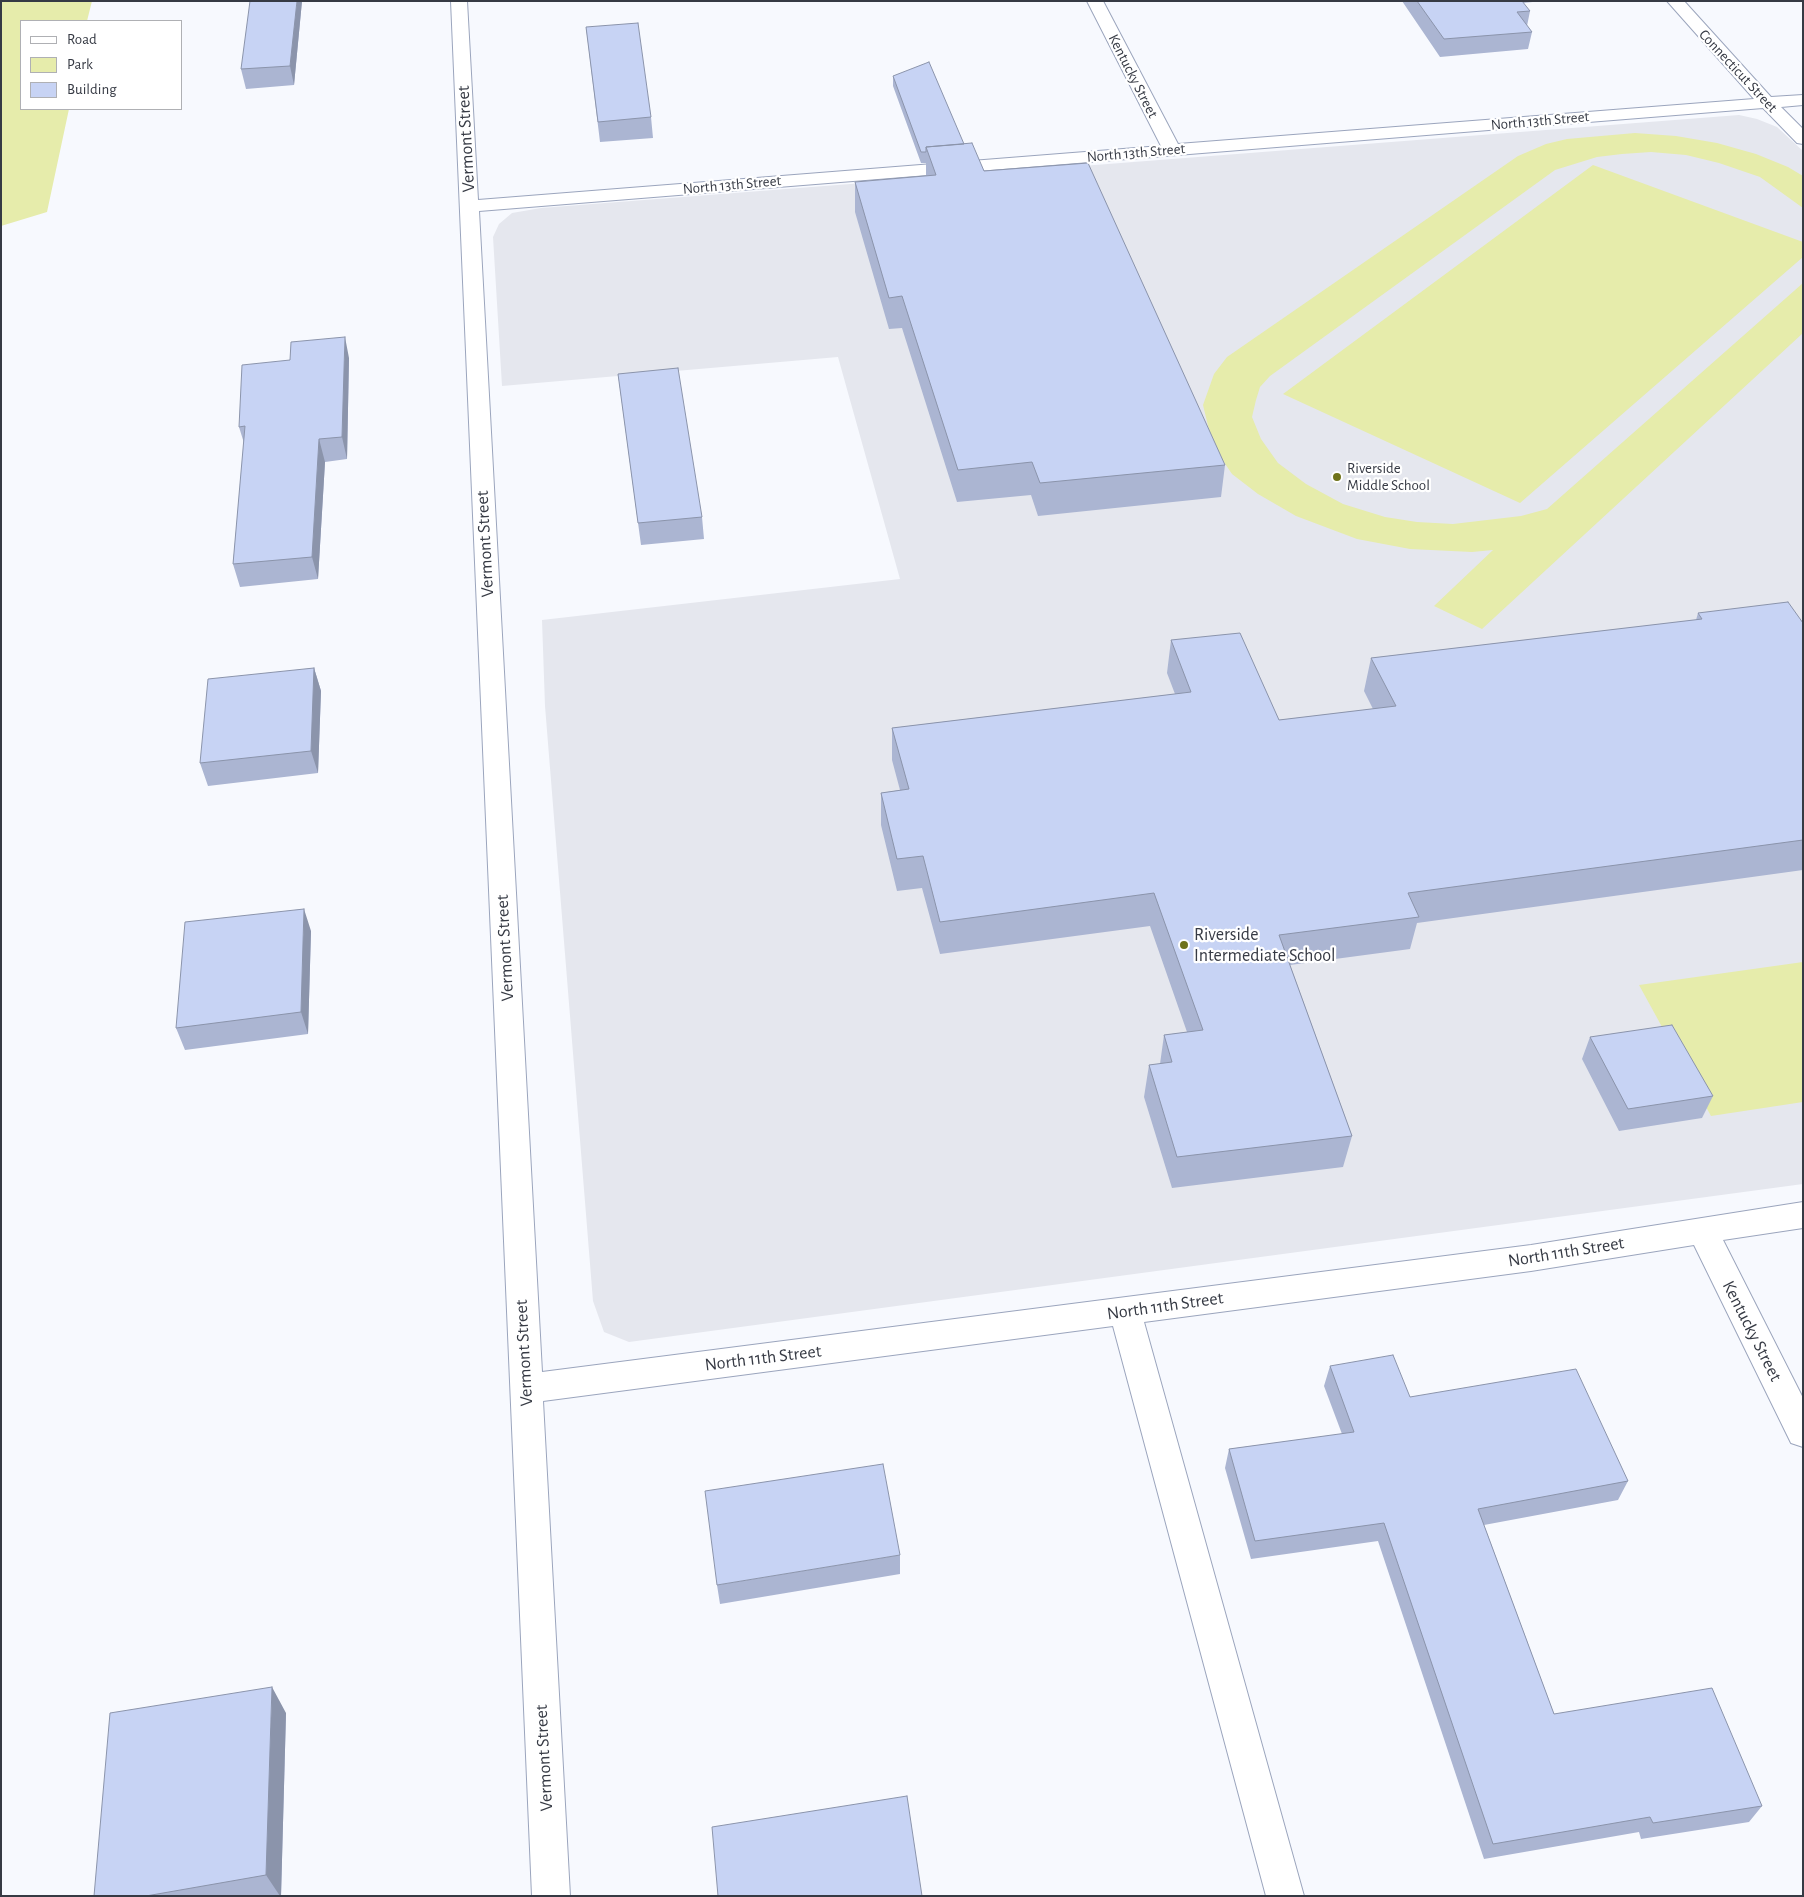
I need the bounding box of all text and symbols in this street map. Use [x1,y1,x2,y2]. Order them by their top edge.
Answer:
legend [20,20,182,110]
street label: Connecticut Street [1695,26,1781,116]
street label: Kentucky Street [1104,31,1162,121]
text: Road [67,32,97,47]
text: Park [67,57,93,72]
text: Building [67,82,117,97]
street label: Vermont Street [452,85,480,193]
street label: North 13th Street [1490,108,1590,134]
street label: North 13th Street [1086,140,1186,166]
street label: North 13th Street [682,172,782,198]
place label: Riverside Middle School [1347,459,1430,494]
marker: Riverside Middle School [1331,471,1343,483]
street label: Vermont Street [471,490,499,598]
street label: Vermont Street [491,894,519,1002]
place label: Riverside Intermediate School [1194,924,1336,966]
marker: Riverside Intermediate School [1178,939,1190,951]
street label: North 11th Street [1506,1232,1626,1272]
street label: Kentucky Street [1717,1277,1787,1385]
street label: North 11th Street [1105,1287,1225,1325]
street label: Vermont Street [510,1299,538,1407]
street label: North 11th Street [703,1340,823,1376]
street label: Vermont Street [530,1704,558,1812]

